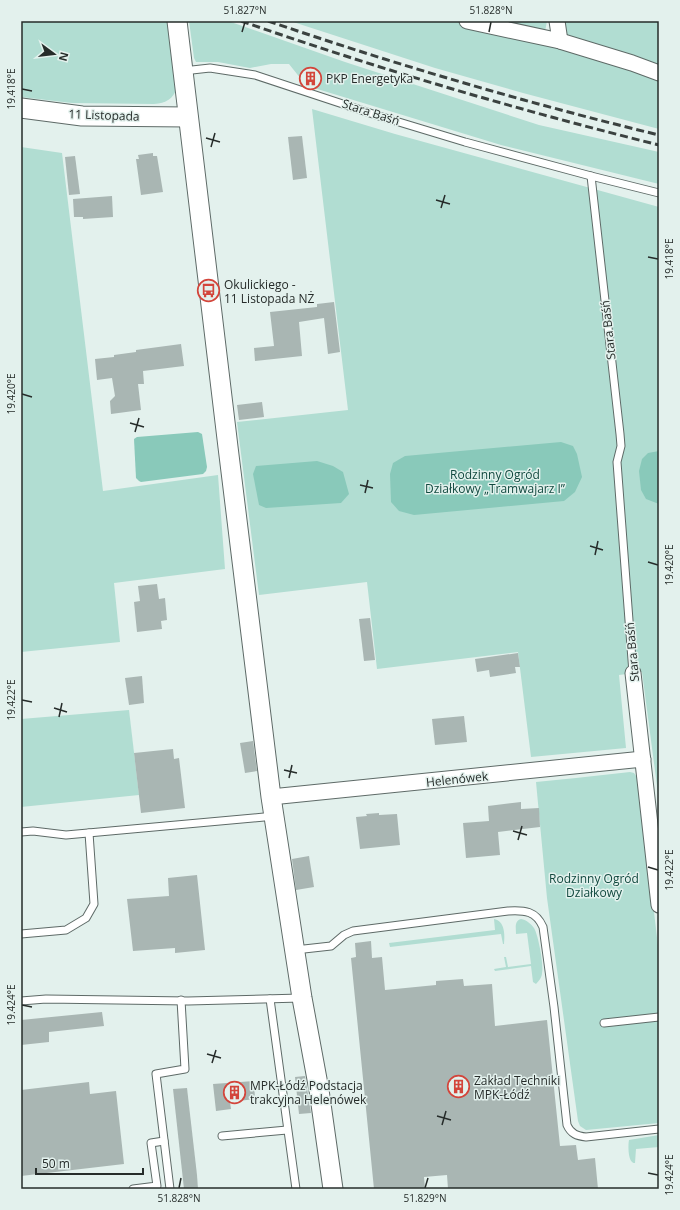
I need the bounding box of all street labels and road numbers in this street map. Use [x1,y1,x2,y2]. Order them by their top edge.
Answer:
street label: Stara Baśń [340,95,402,129]
street label: 11 Listopada [68,105,140,125]
street label: Stara Baśń [596,299,620,361]
street label: Stara Baśń [621,622,643,682]
street label: Helenówek [425,767,490,791]

